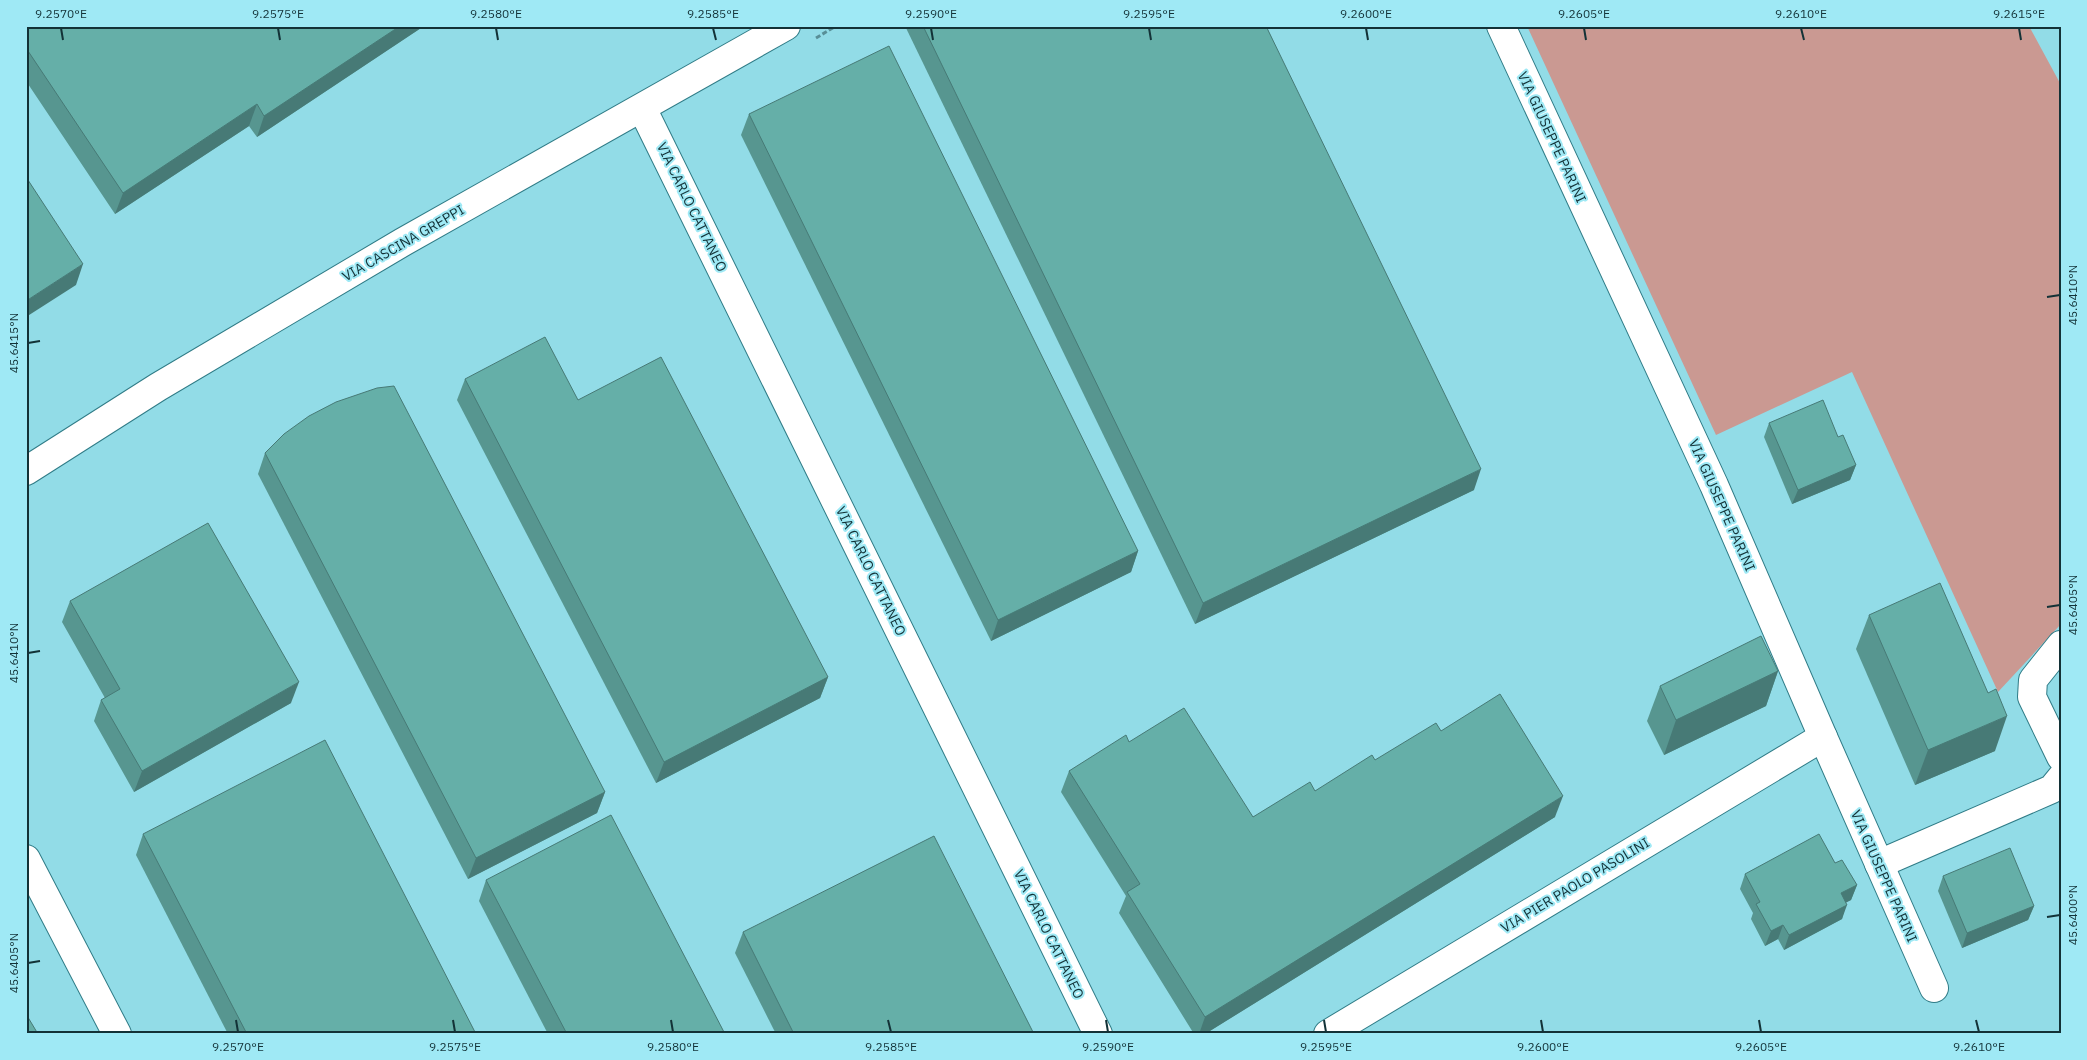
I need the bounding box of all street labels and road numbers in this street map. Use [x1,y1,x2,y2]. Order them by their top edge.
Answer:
street label: VIA GIUSEPPE PARINI [1514,68,1590,206]
street label: VIA CARLO CATTANEO [653,139,731,275]
street label: VIA CASCINA GREPPI [339,201,467,285]
street label: VIA GIUSEPPE PARINI [1685,436,1759,574]
street label: VIA CARLO CATTANEO [832,503,910,639]
street label: VIA GIUSEPPE PARINI [1847,807,1921,945]
street label: VIA PIER PAOLO PASOLINI [1497,833,1653,937]
street label: VIA CARLO CATTANEO [1010,866,1088,1002]

